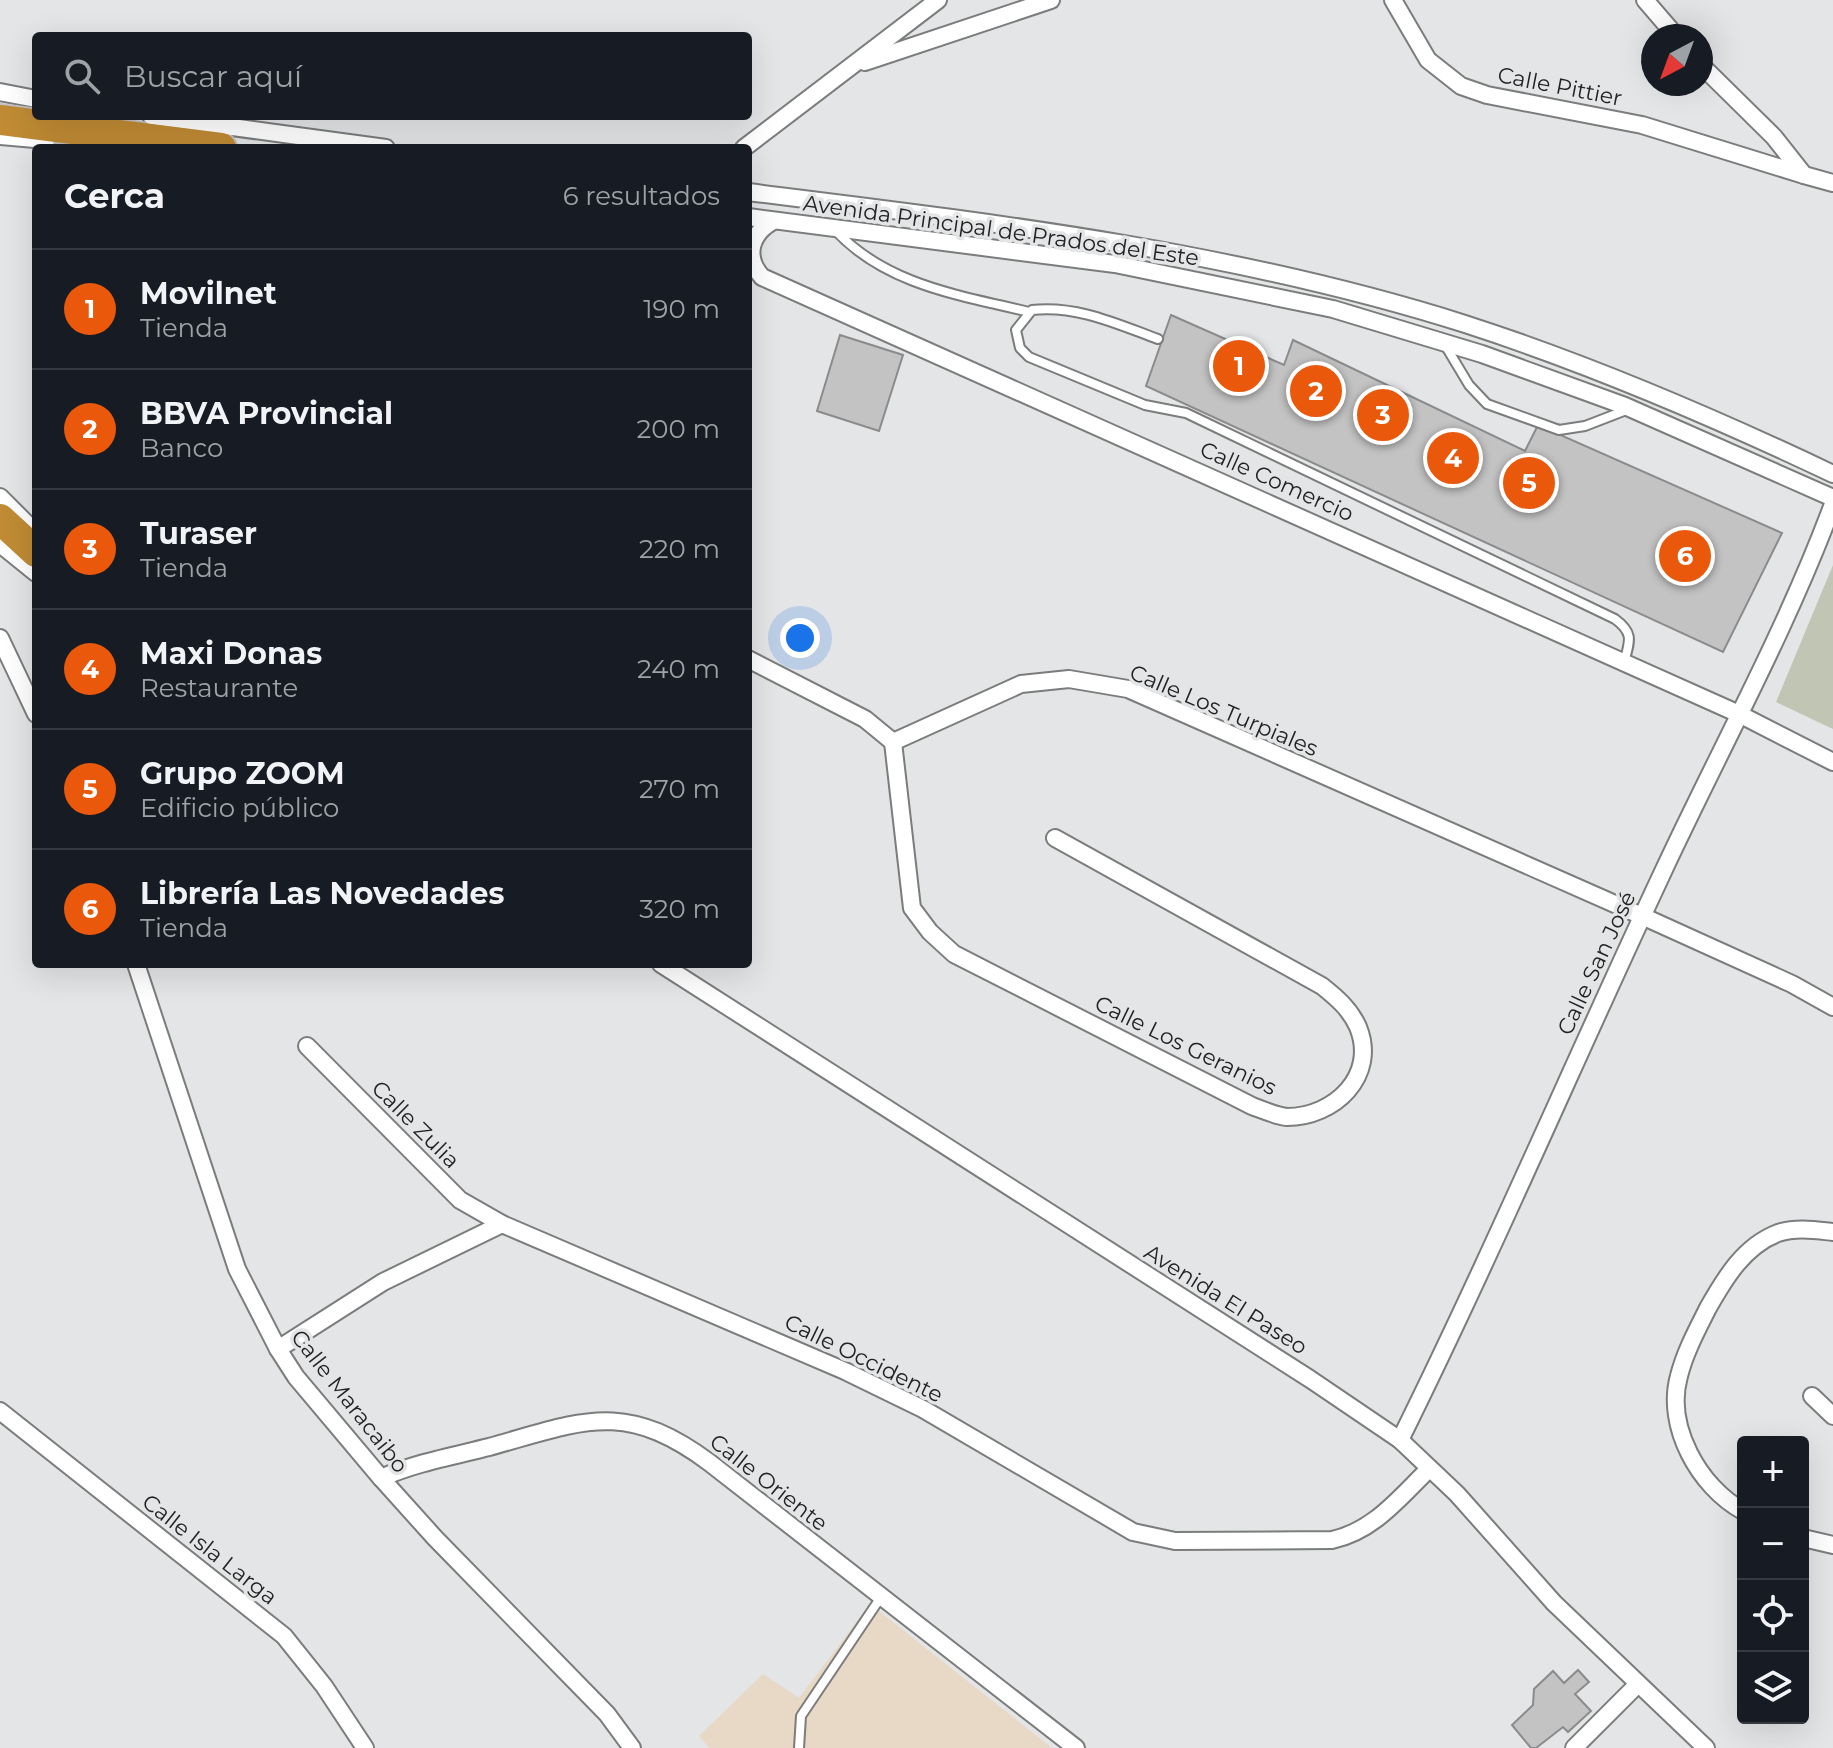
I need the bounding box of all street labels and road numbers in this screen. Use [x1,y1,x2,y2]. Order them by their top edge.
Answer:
street label: Calle Pittier [1495,61,1625,112]
street label: Avenida Principal de Prados del Este [801,189,1201,272]
street label: Calle Comercio [1196,436,1358,527]
street label: Calle Los Turpiales [1126,659,1322,762]
street label: Calle San José [1551,887,1642,1039]
street label: Calle Los Geranios [1090,990,1281,1101]
street label: Calle Zulia [366,1075,465,1174]
street label: Avenida El Paseo [1139,1238,1312,1360]
street label: Calle Occidente [780,1308,947,1408]
street label: Calle Maracaibo [285,1324,414,1478]
street label: Calle Oriente [704,1428,833,1537]
street label: Calle Isla Larga [137,1488,283,1610]

